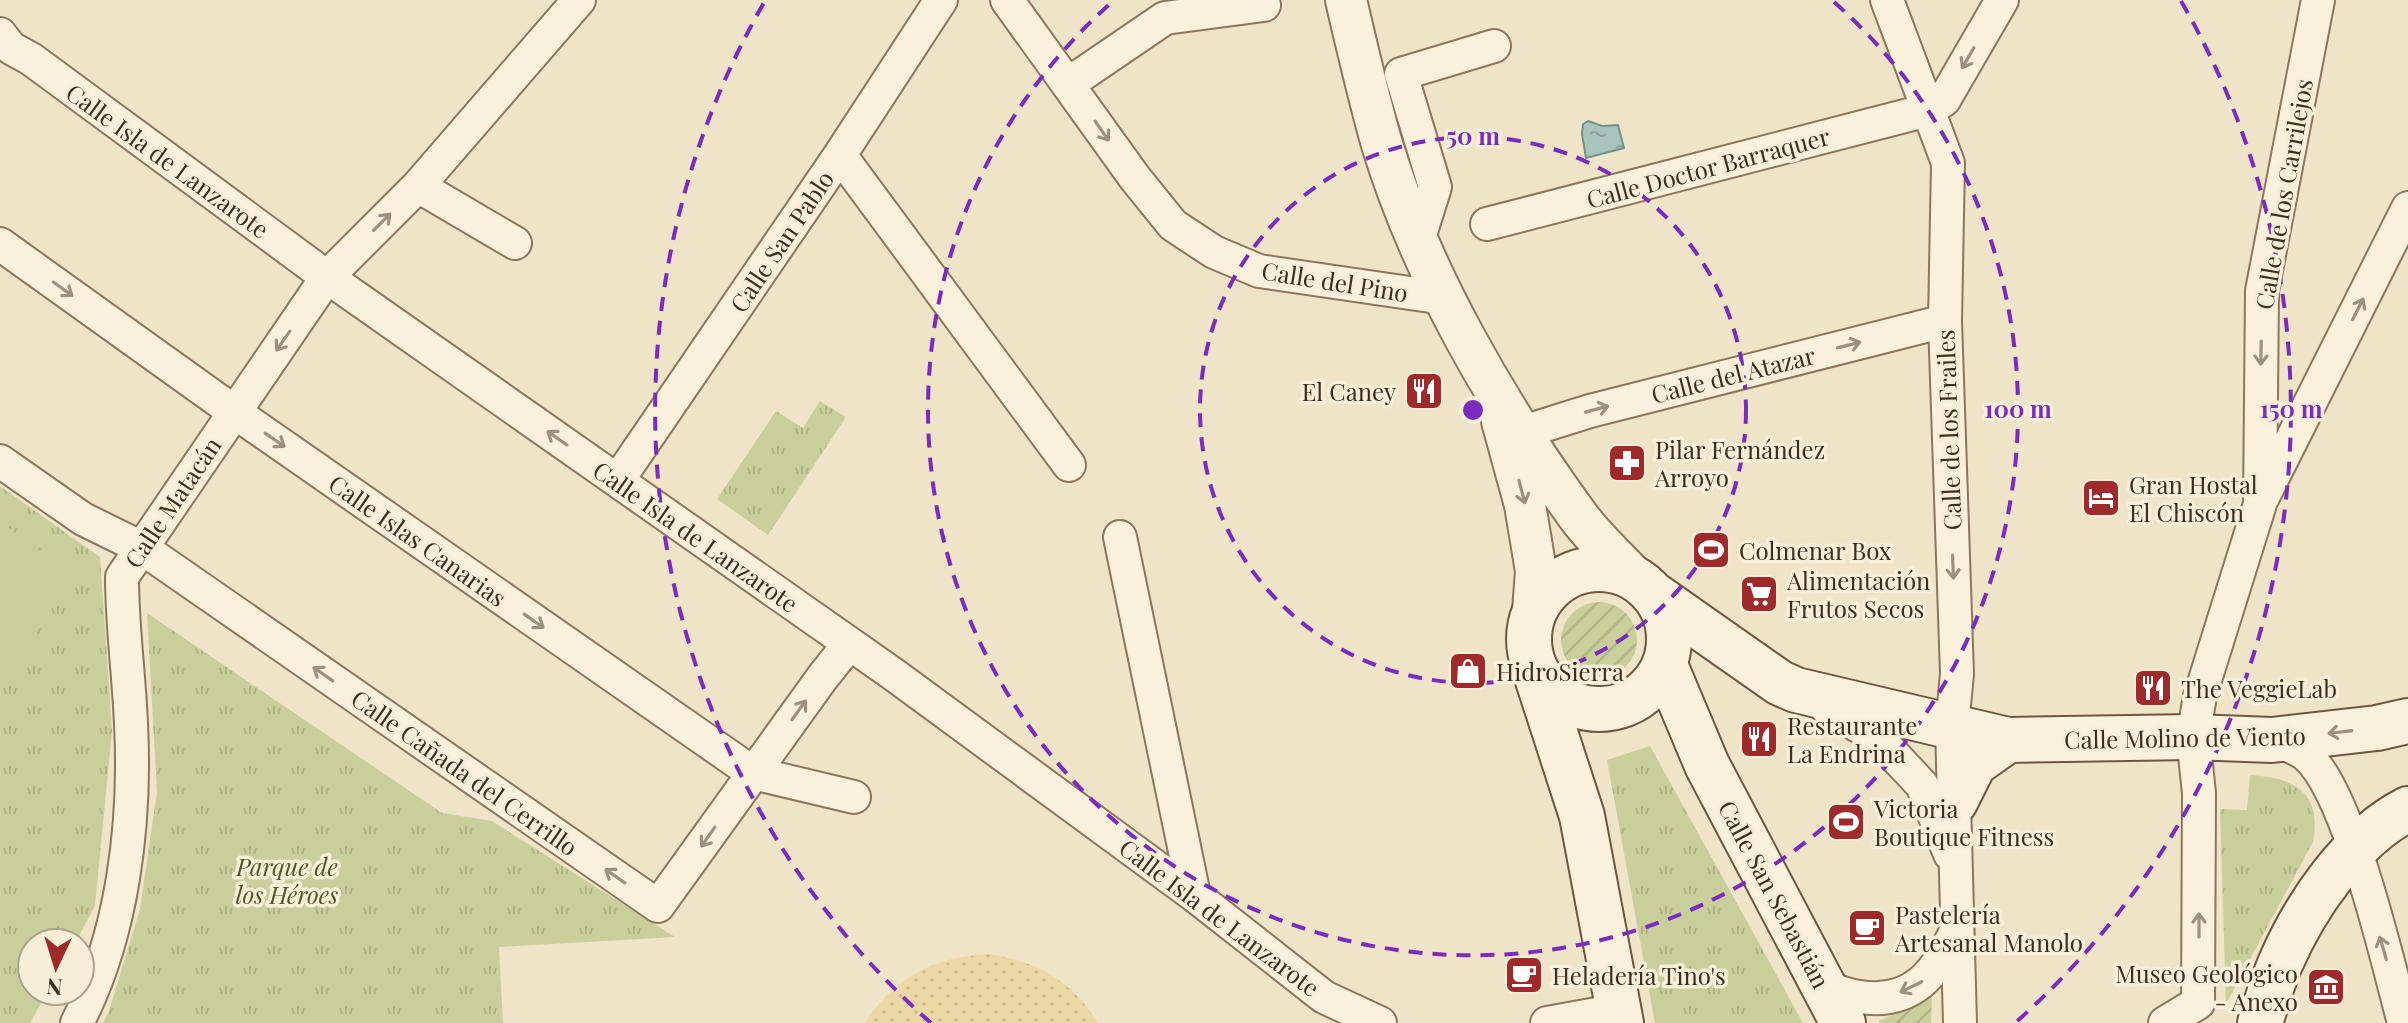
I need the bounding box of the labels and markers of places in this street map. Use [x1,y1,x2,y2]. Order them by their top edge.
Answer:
restaurant icon: El Caney [1403,370,1445,412]
place label: El Caney [1302,375,1396,407]
centre of rings [1459,396,1487,424]
place label: Pilar Fernández Arroyo [1654,433,1825,493]
pharmacy icon: Pilar Fernández Arroyo [1606,442,1648,484]
place label: Gran Hostal El Chiscón [2129,468,2258,528]
hotel icon: Gran Hostal El Chiscón [2080,477,2122,519]
sports icon: Colmenar Box [1690,529,1732,571]
place label: Colmenar Box [1739,534,1892,566]
place label: Alimentación Frutos Secos [1786,564,1930,624]
supermarket icon: Alimentación Frutos Secos [1738,573,1780,615]
shop icon: HidroSierra [1447,650,1489,692]
place label: HidroSierra [1496,655,1624,687]
restaurant icon: The VeggieLab [2132,667,2174,709]
place label: The VeggieLab [2181,672,2337,704]
place label: Restaurante La Endrina [1787,709,1917,769]
restaurant icon: Restaurante La Endrina [1738,718,1780,760]
place label: Victoria Boutique Fitness [1873,792,2054,852]
sports icon: Victoria Boutique Fitness [1825,801,1867,843]
place label: Pastelería Artesanal Manolo [1894,898,2083,958]
cafe icon: Pastelería Artesanal Manolo [1846,907,1888,949]
cafe icon: Heladería Tino's [1503,954,1545,996]
place label: Museo Geológico - Anexo [2115,957,2298,1017]
place label: Heladería Tino's [1552,959,1726,991]
museum icon: Museo Geológico - Anexo [2305,966,2347,1008]

